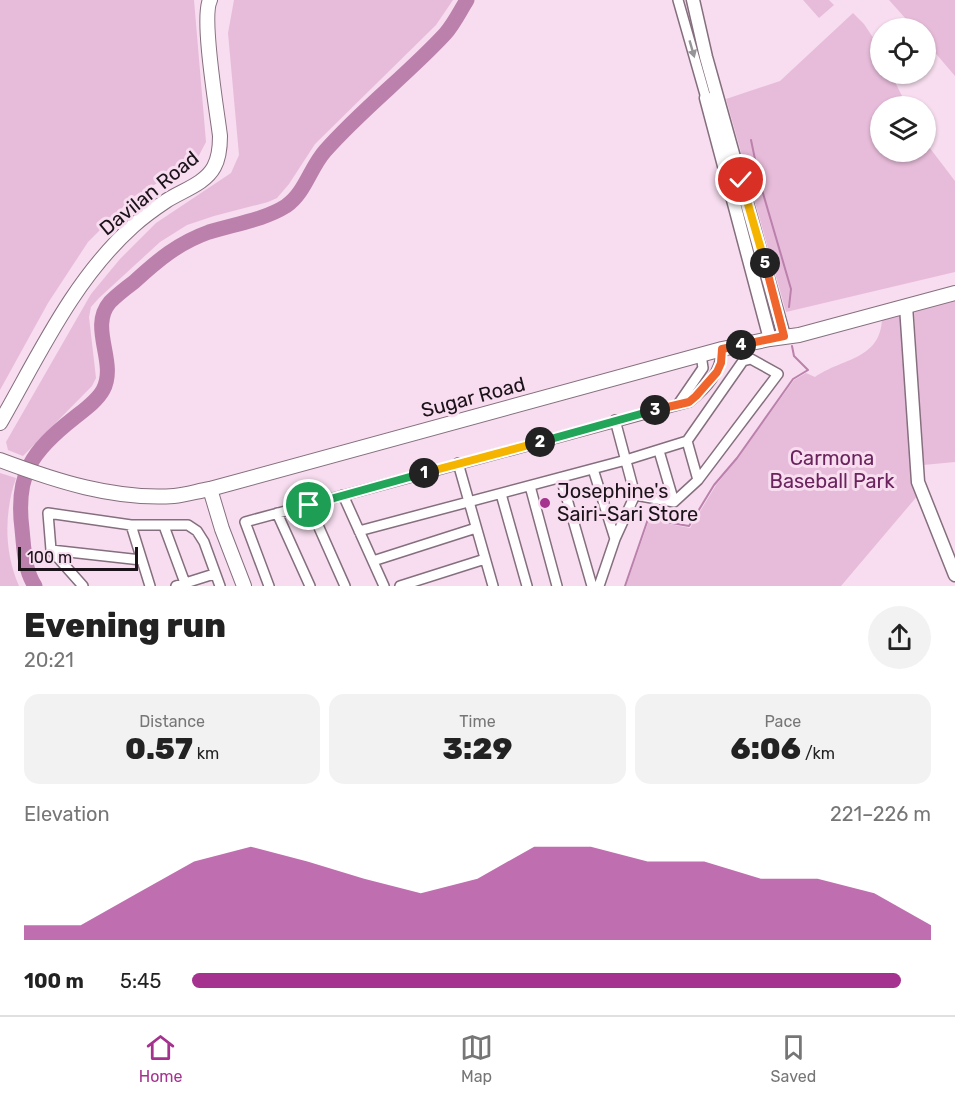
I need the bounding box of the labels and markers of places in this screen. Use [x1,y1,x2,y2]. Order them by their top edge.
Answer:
pin [715,154,766,205]
pin: 5 [750,248,780,278]
pin: 4 [726,330,756,360]
pin: 3 [640,395,670,425]
pin: 2 [525,427,555,457]
pin: 1 [409,458,439,488]
pin [283,479,334,530]
place label: Josephine's Sairi-Sari Store [557,479,698,526]
marker: Josephine's Sairi-Sari Store [538,496,552,510]

